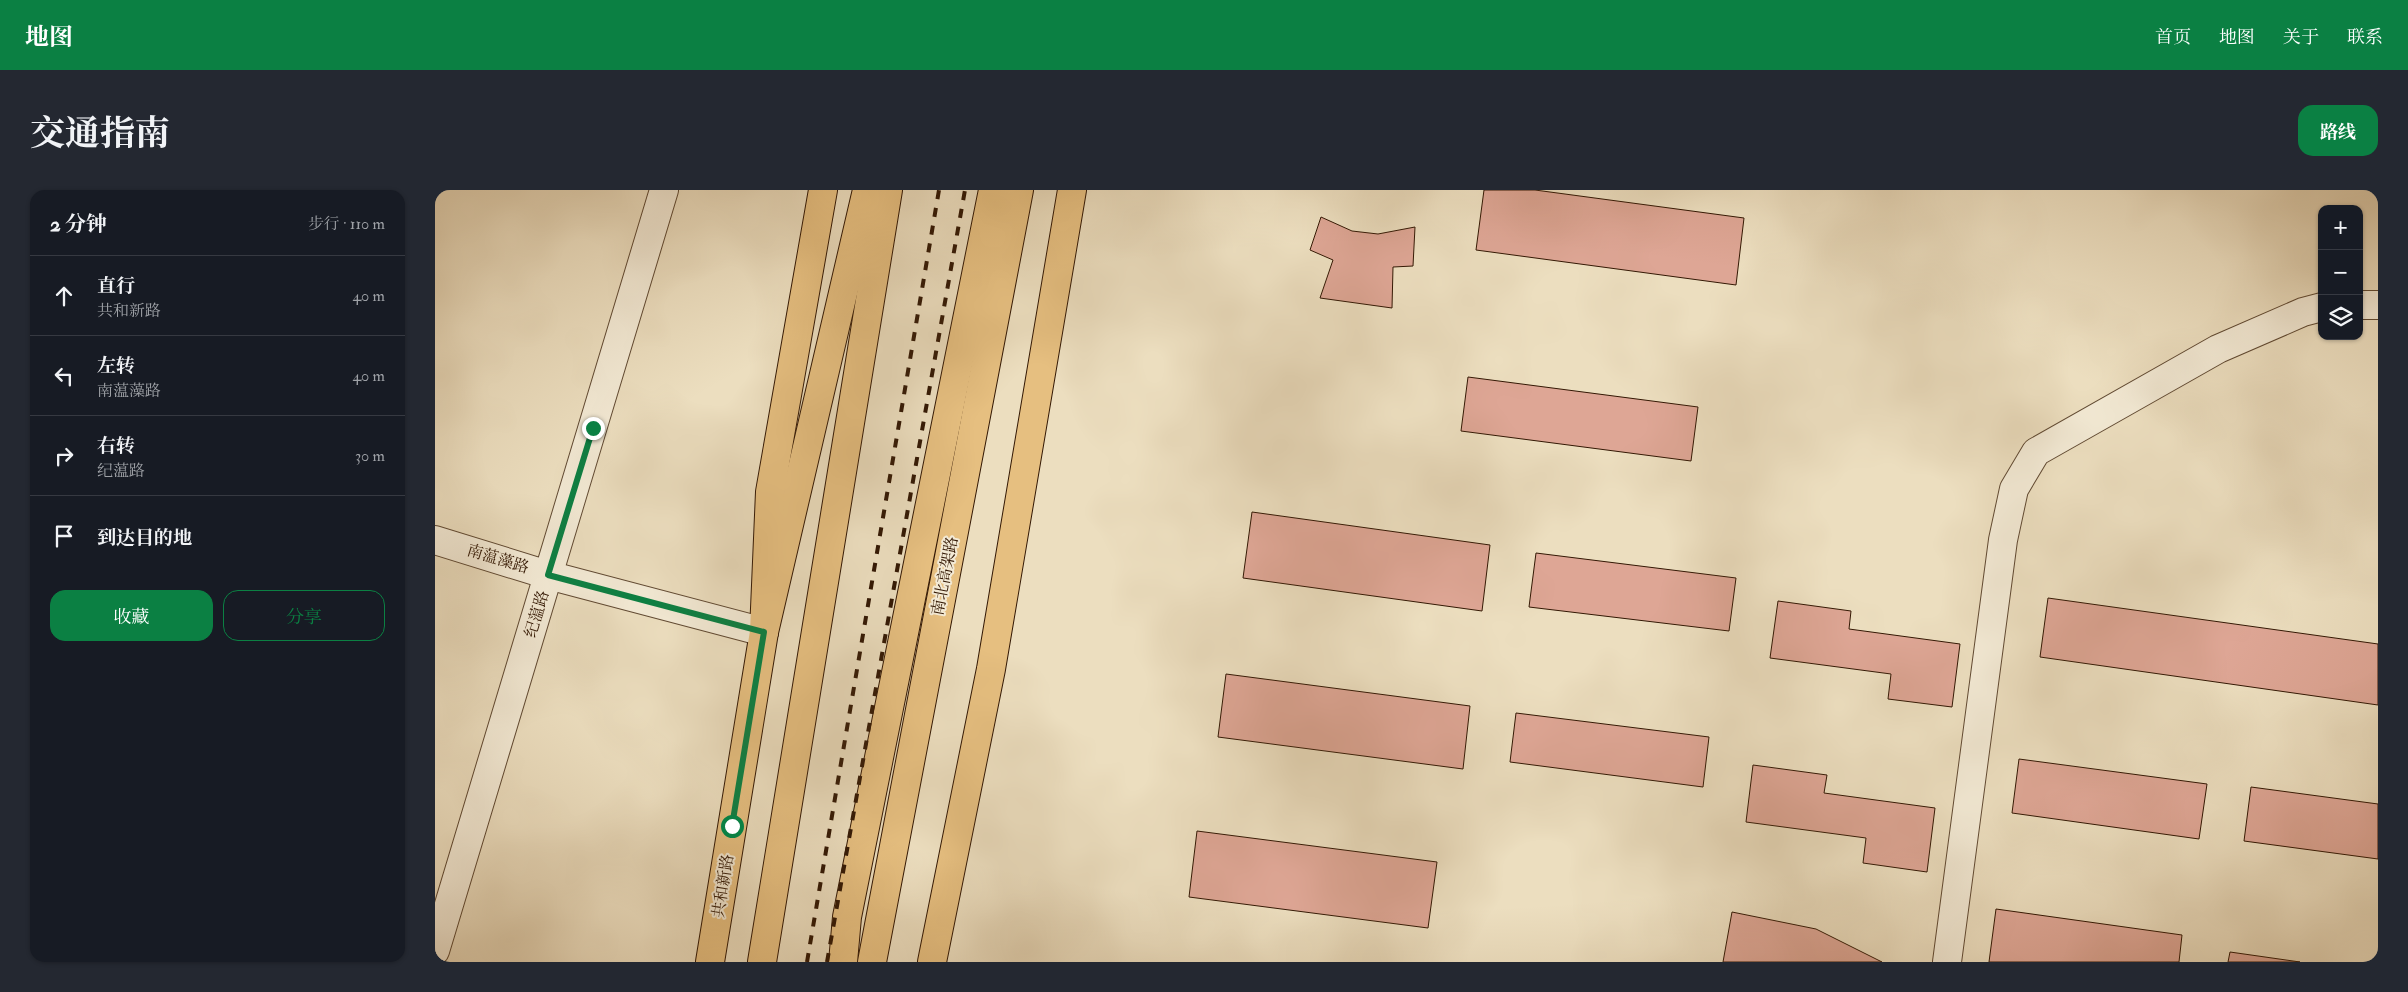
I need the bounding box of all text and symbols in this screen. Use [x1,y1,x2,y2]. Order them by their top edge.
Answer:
text: 地图 [25,22,73,53]
text: 首页 [2155,26,2191,49]
text: 地图 [2219,26,2255,49]
text: 关于 [2283,26,2319,49]
text: 联系 [2347,26,2383,49]
button: 路线 [2298,105,2378,156]
text: 交通指南 [30,112,170,156]
map controls [2318,205,2363,340]
button: + [2318,205,2363,250]
text: 2 分钟 [50,211,107,238]
text: 步行 · 110 m [308,214,385,234]
button: − [2318,250,2363,295]
text: 直行 [97,274,135,298]
icon: ahead [50,282,78,310]
text: 40 m [352,286,385,306]
button: layers [2318,295,2363,340]
text: 共和新路 [97,301,161,321]
text: 左转 [97,354,135,378]
icon: left [50,362,78,390]
text: 40 m [352,366,385,386]
text: 南蕰藻路 [97,381,161,401]
route end [582,417,605,440]
text: 右转 [97,434,135,458]
icon: right [50,442,78,470]
text: 30 m [355,446,385,466]
text: 纪蕰路 [97,461,145,481]
icon: arrive [50,522,78,550]
text: 到达目的地 [97,526,192,550]
street label: 南北高架路 [928,535,962,617]
street label: 南蕰藻路 [464,540,532,578]
street label: 纪蕰路 [520,588,554,640]
button: 收藏 [50,590,213,641]
button: 分享 [223,590,385,641]
route start [721,815,744,838]
street label: 共和新路 [708,853,738,919]

